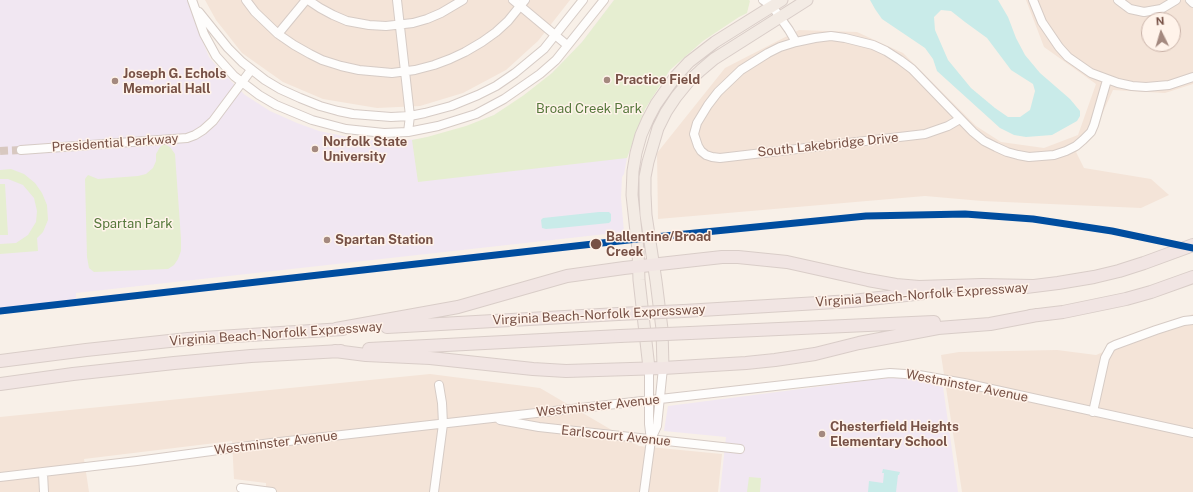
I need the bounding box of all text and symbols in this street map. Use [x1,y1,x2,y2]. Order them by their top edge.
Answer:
north arrow [1141,12,1181,52]
text: N [1155,15,1165,27]
place label: Joseph G. Echols Memorial Hall [123,66,226,97]
place label: Practice Field [615,72,700,88]
marker: Practice Field [602,75,612,85]
marker: Joseph G. Echols Memorial Hall [110,76,120,86]
park label: Broad Creek Park [536,101,642,117]
street label: South Lakebridge Drive [757,130,899,160]
street label: Presidential Parkway [51,131,179,155]
place label: Norfolk State University [323,134,407,165]
marker: Norfolk State University [310,144,320,154]
park label: Spartan Park [93,216,173,232]
place label: Ballentine/Broad Creek [606,229,711,260]
place label: Spartan Station [335,232,433,248]
marker: Spartan Station [322,235,332,245]
marker: Ballentine/Broad Creek [589,237,603,251]
street label: Virginia Beach-Norfolk Expressway [815,280,1029,310]
street label: Virginia Beach-Norfolk Expressway [492,302,706,328]
street label: Virginia Beach-Norfolk Expressway [169,319,383,349]
street label: Westminster Avenue [905,366,1029,406]
street label: Westminster Avenue [535,392,661,420]
place label: Chesterfield Heights Elementary School [830,419,959,450]
street label: Earlscourt Avenue [560,422,672,450]
street label: Westminster Avenue [213,428,339,458]
marker: Chesterfield Heights Elementary School [817,429,827,439]

